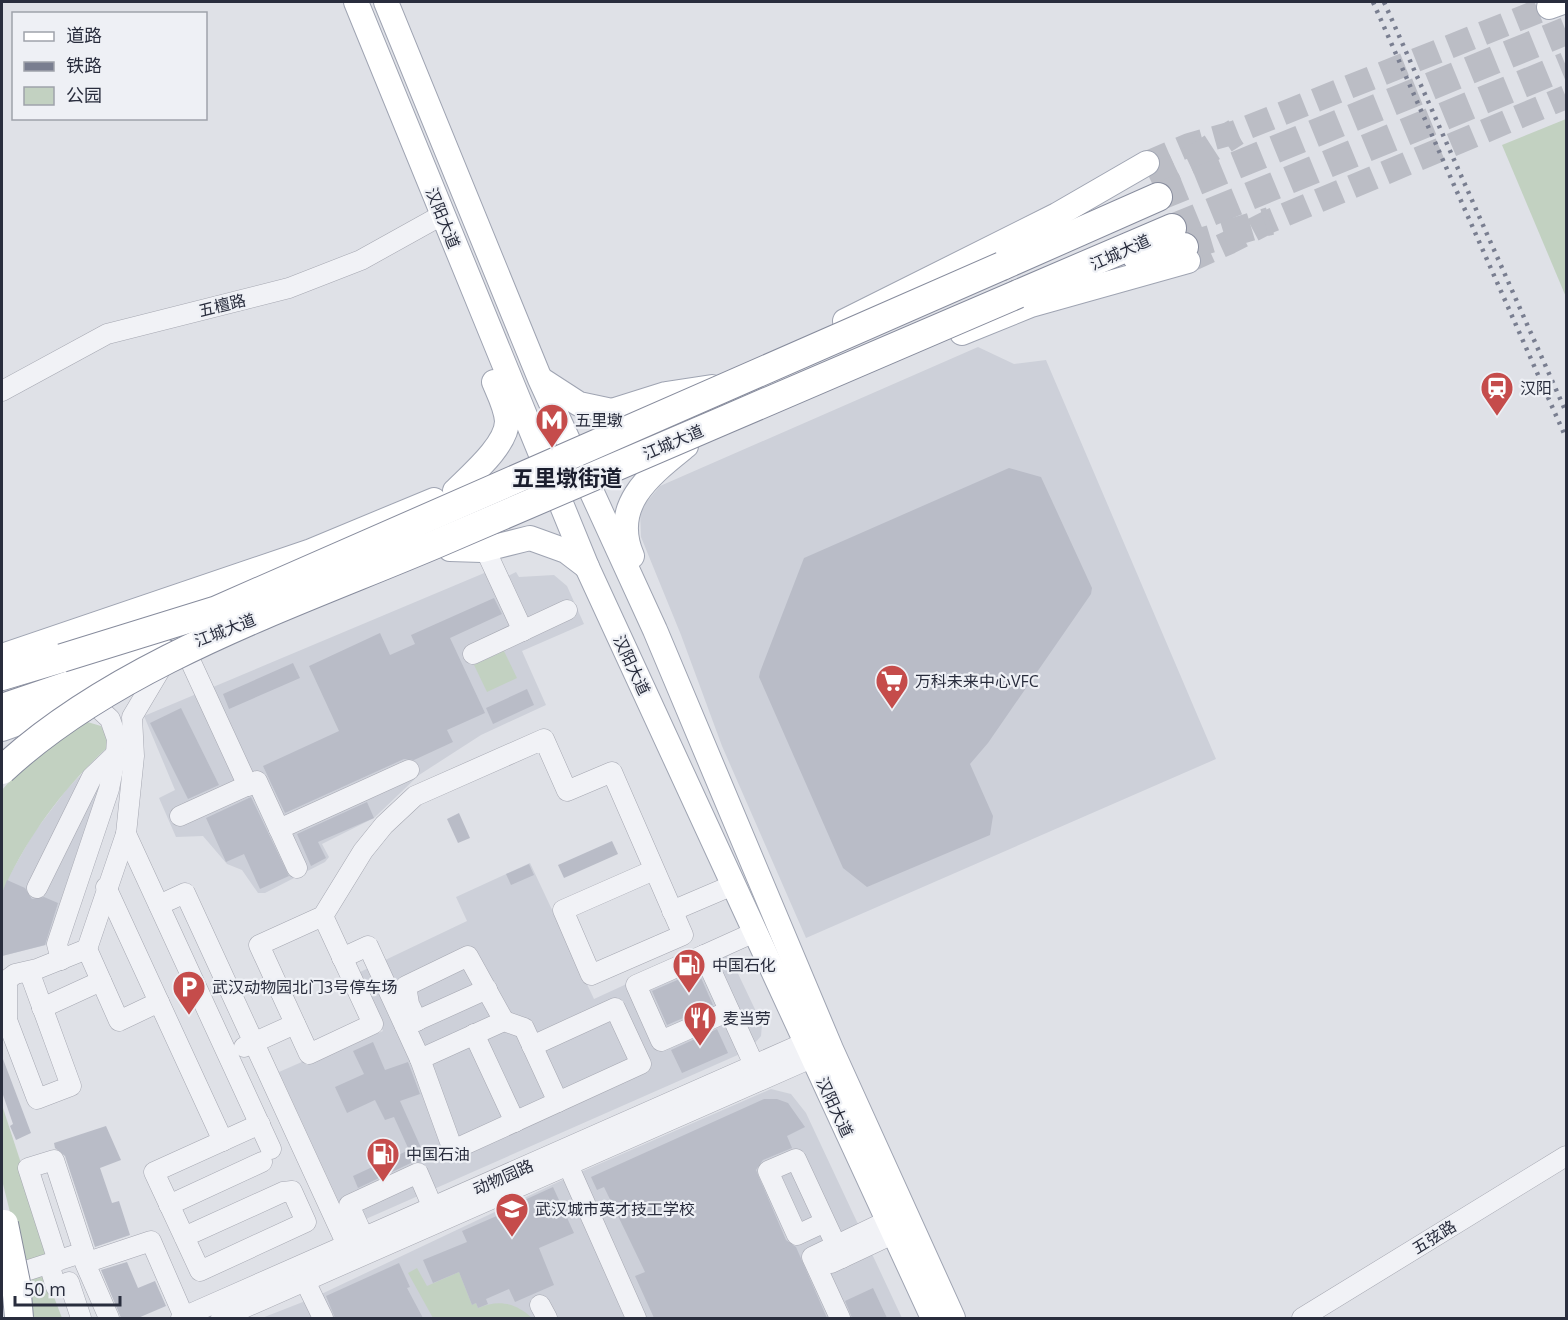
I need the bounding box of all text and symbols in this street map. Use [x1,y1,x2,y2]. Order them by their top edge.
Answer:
legend [12,12,207,120]
text: 道路 [66,23,102,47]
text: 铁路 [66,53,102,77]
text: 公园 [66,83,102,107]
street label: 汉阳大道 [421,184,465,252]
street label: 江城大道 [1086,229,1154,275]
street label: 五檀路 [196,289,248,321]
station icon: 汉阳 [1479,370,1515,417]
place label: 汉阳 [1520,377,1552,399]
metro station icon: 五里墩 [534,402,570,449]
place label: 五里墩 [575,409,623,431]
street label: 江城大道 [639,419,707,465]
district label: 五里墩街道 [512,462,622,492]
street label: 江城大道 [191,608,259,652]
street label: 汉阳大道 [609,631,655,699]
supermarket icon: 万科未来中心VFC [874,663,910,710]
place label: 万科未来中心VFC [915,670,1039,692]
fuel station icon: 中国石化 [671,947,707,994]
place label: 中国石化 [712,954,776,976]
parking icon: 武汉动物园北门3号停车场 [171,969,207,1016]
place label: 武汉动物园北门3号停车场 [212,976,397,998]
restaurant icon: 麦当劳 [682,1000,718,1047]
place label: 麦当劳 [723,1007,771,1029]
street label: 汉阳大道 [812,1073,858,1141]
fuel station icon: 中国石油 [365,1136,401,1183]
place label: 中国石油 [406,1143,470,1165]
street label: 动物园路 [469,1154,537,1200]
school or university icon: 武汉城市英才技工学校 [494,1191,530,1238]
place label: 武汉城市英才技工学校 [535,1198,695,1220]
street label: 五弦路 [1408,1215,1460,1259]
scale bar [15,1269,120,1307]
text: 50 m [24,1277,66,1301]

